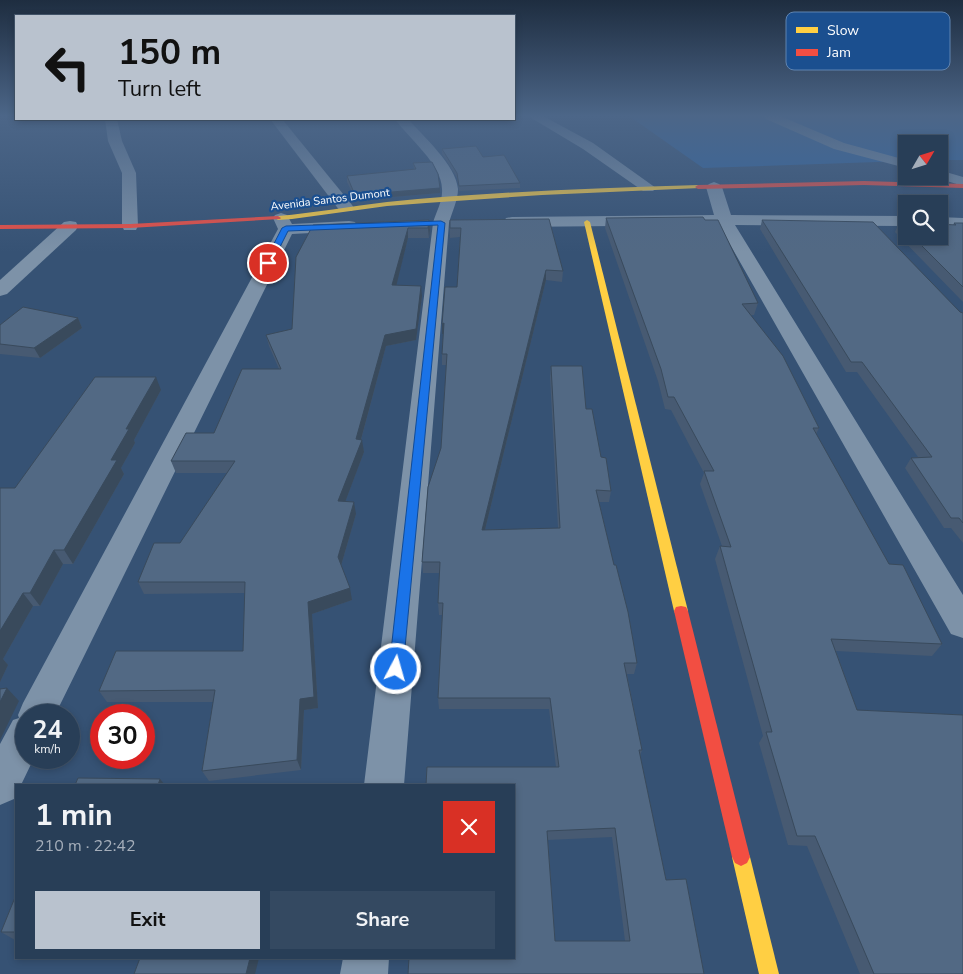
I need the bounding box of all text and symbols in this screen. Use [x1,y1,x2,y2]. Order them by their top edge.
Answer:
legend [786,12,950,70]
text: Slow [827,21,859,40]
text: 150 m [118,29,221,76]
icon: left [35,35,100,100]
text: Jam [826,43,851,62]
text: Turn left [118,74,201,104]
north arrow [898,135,948,185]
map controls [898,135,948,245]
street label: Avenida Santos Dumont [270,185,391,214]
button: search [898,195,948,245]
pin [247,242,289,284]
icon: arrive [254,249,282,277]
position arrow [369,642,421,694]
speed limit sign: 30 [90,704,155,769]
text: 24 [32,713,63,747]
text: km/h [34,741,61,757]
text: 1 min [35,795,113,836]
button: close [443,801,495,853]
text: 210 m · 22:42 [35,835,136,857]
button: Exit [35,891,260,949]
button: Share [270,891,495,949]

